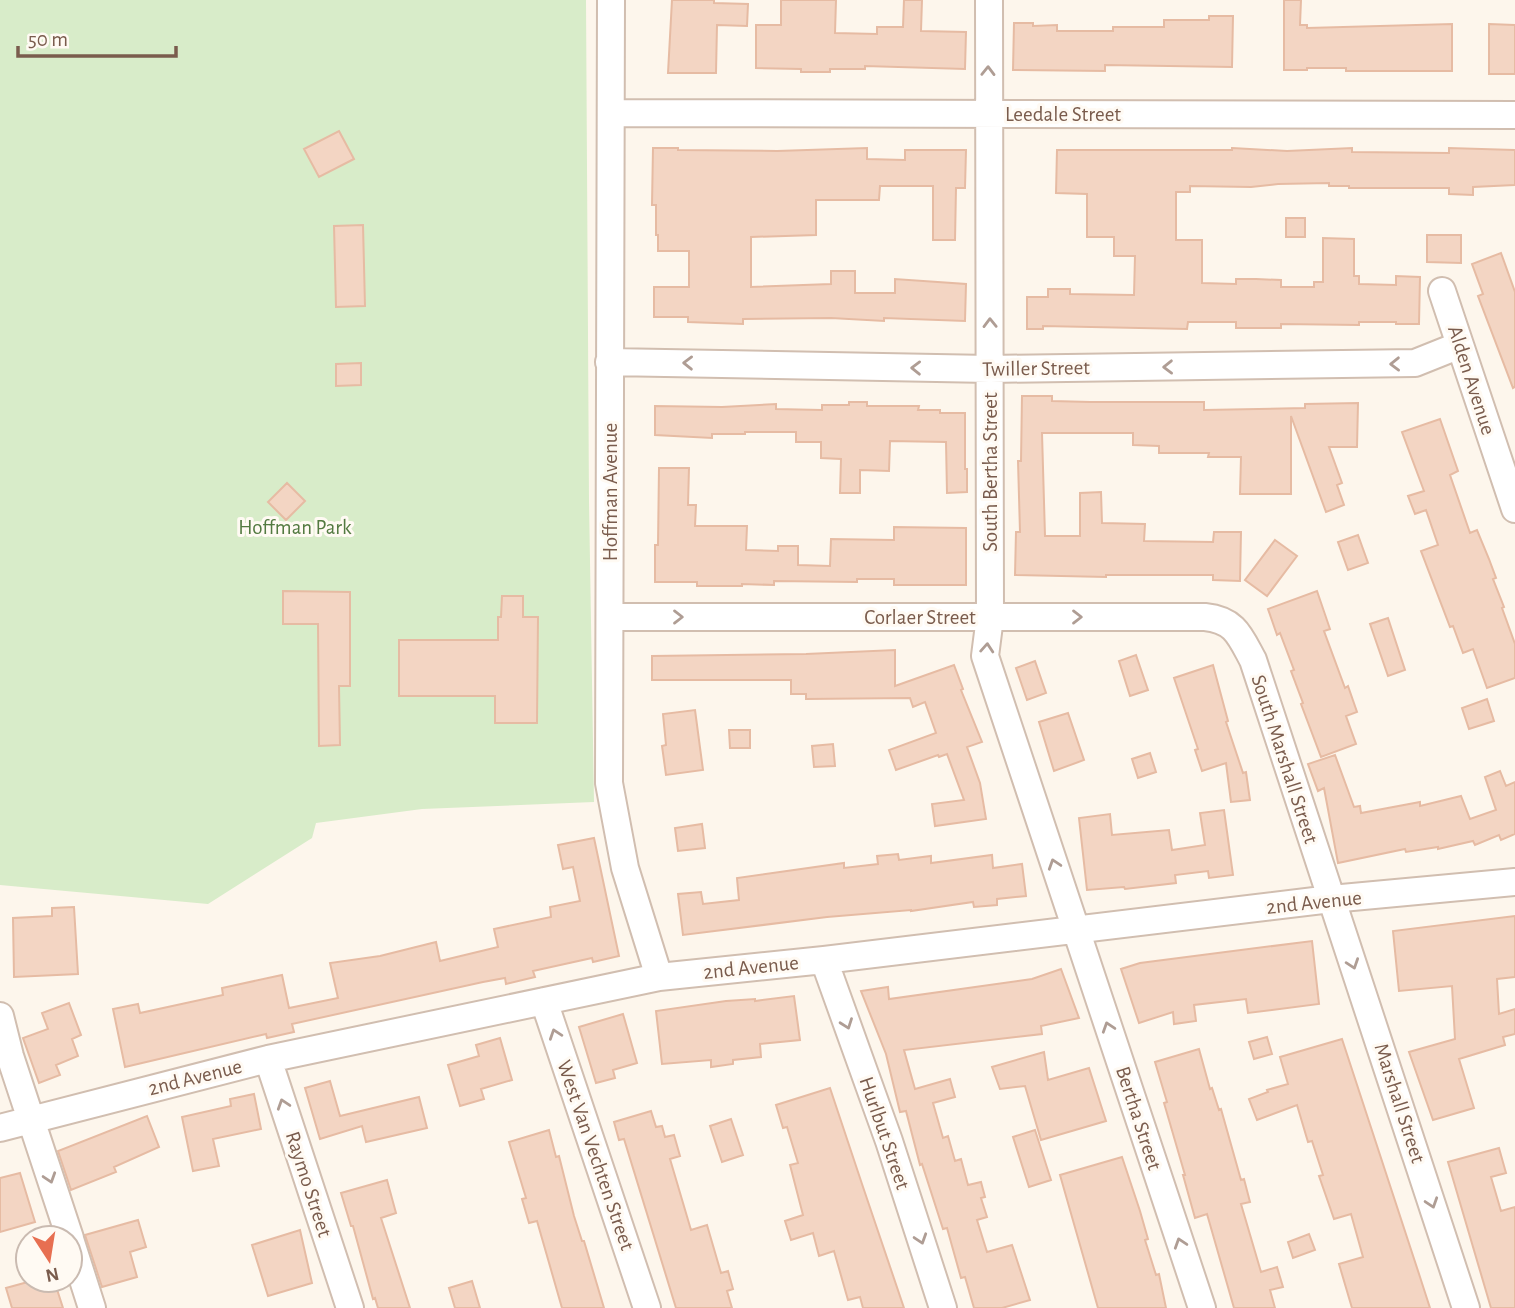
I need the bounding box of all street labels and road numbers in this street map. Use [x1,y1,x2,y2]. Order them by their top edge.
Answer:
street label: Leedale Street [1005,104,1121,125]
street label: Alden Avenue [1444,323,1499,437]
street label: Twiller Street [982,357,1090,380]
street label: South Bertha Street [980,392,1001,552]
street label: Hoffman Avenue [600,423,621,561]
street label: Corlaer Street [864,607,976,628]
street label: South Marshall Street [1247,672,1322,846]
street label: 2nd Avenue [1265,887,1363,918]
street label: 2nd Avenue [702,952,800,983]
street label: Marshall Street [1370,1041,1429,1166]
street label: 2nd Avenue [146,1056,244,1099]
street label: West Van Vechten Street [553,1057,638,1253]
street label: Bertha Street [1112,1064,1165,1173]
street label: Hurlbut Street [855,1074,914,1193]
street label: Raymo Street [282,1129,336,1240]

